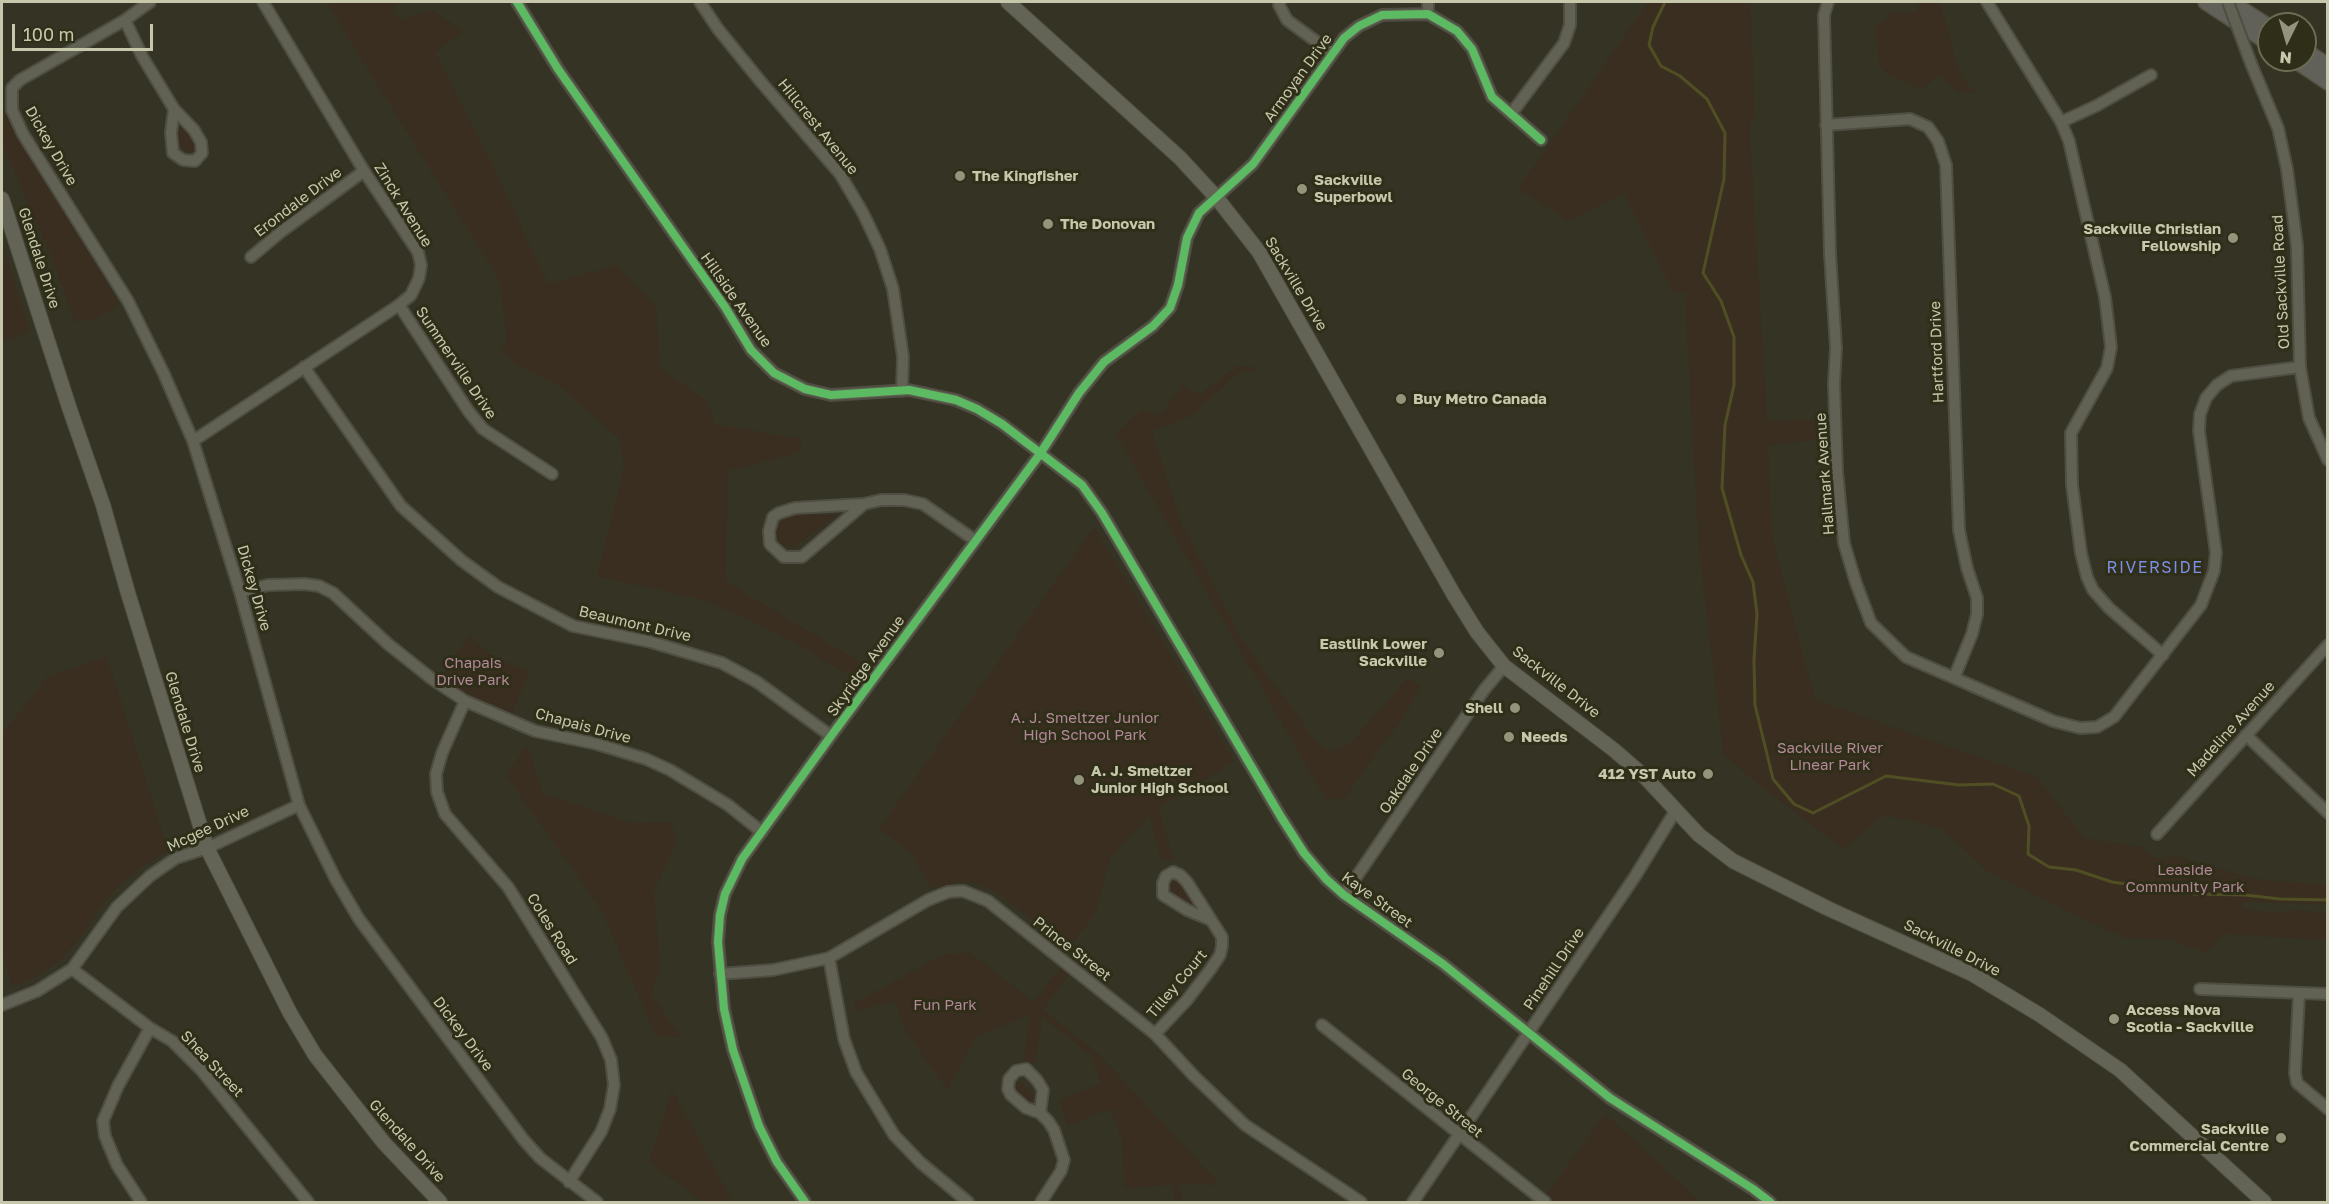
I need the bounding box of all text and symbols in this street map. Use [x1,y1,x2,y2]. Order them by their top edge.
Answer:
scale bar [15,12,156,50]
north arrow [2257,12,2317,72]
text: 100 m [23,23,74,45]
street label: Armoyan Drive [1260,30,1336,126]
text: N [2279,47,2293,68]
street label: Hillcrest Avenue [774,75,862,179]
street label: Dickey Drive [21,103,81,189]
street label: Zinck Avenue [370,160,436,250]
street label: Erondale Drive [251,163,345,241]
place label: The Kingfisher [972,167,1078,185]
marker: The Kingfisher [953,169,967,183]
place label: Sackville Superbowl [1314,171,1393,206]
marker: Sackville Superbowl [1295,182,1309,196]
street label: Glendale Drive [14,205,64,311]
street label: Old Sackville Road [2268,214,2294,350]
place label: The Donovan [1060,215,1155,233]
marker: The Donovan [1041,217,1055,231]
place label: Sackville Christian Fellowship [2083,220,2221,255]
marker: Sackville Christian Fellowship [2226,231,2240,245]
street label: Sackville Drive [1261,234,1331,334]
street label: Hillside Avenue [697,249,775,351]
street label: Hartford Drive [1926,301,1948,403]
street label: Summerville Drive [412,303,500,423]
place label: Buy Metro Canada [1413,390,1547,408]
marker: Buy Metro Canada [1394,392,1408,406]
street label: Hallmark Avenue [1812,412,1838,536]
street label: Dickey Drive [233,543,275,633]
district label: RIVERSIDE [2107,558,2203,578]
street label: Beaumont Drive [577,602,693,646]
street label: Skyridge Avenue [823,612,909,720]
place label: Eastlink Lower Sackville [1319,635,1427,670]
street label: Sackville Drive [1509,642,1603,722]
marker: Eastlink Lower Sackville [1432,646,1446,660]
park label: Chapais Drive Park [436,654,510,689]
street label: Glendale Drive [161,669,209,775]
street label: Madeline Avenue [2183,677,2279,781]
place label: Shell [1465,699,1503,717]
marker: Shell [1508,701,1522,715]
street label: Chapais Drive [533,705,633,747]
park label: A. J. Smeltzer Junior High School Park [1011,709,1159,744]
street label: Oakdale Drive [1376,725,1446,817]
place label: Needs [1521,728,1568,746]
marker: Needs [1502,730,1516,744]
park label: Sackville River Linear Park [1777,739,1883,774]
place label: A. J. Smeltzer Junior High School [1091,762,1229,797]
place label: 412 YST Auto [1598,765,1696,783]
marker: 412 YST Auto [1701,767,1715,781]
marker: A. J. Smeltzer Junior High School [1072,773,1086,787]
street label: Mcgee Drive [164,802,252,856]
park label: Leaside Community Park [2126,861,2244,896]
street label: Kaye Street [1338,868,1416,932]
street label: Coles Road [523,890,581,968]
street label: Prince Street [1029,913,1115,985]
street label: Sackville Drive [1901,916,2003,980]
street label: Pinehill Drive [1520,924,1588,1014]
street label: Tilley Court [1143,946,1211,1022]
street label: Dickey Drive [429,993,497,1075]
park label: Fun Park [913,996,977,1014]
place label: Access Nova Scotia - Sackville [2126,1001,2254,1036]
marker: Access Nova Scotia - Sackville [2107,1012,2121,1026]
street label: Shea Street [177,1027,247,1101]
street label: George Street [1397,1065,1487,1141]
street label: Glendale Drive [365,1096,449,1186]
place label: Sackville Commercial Centre [2129,1120,2269,1155]
marker: Sackville Commercial Centre [2274,1131,2288,1145]

